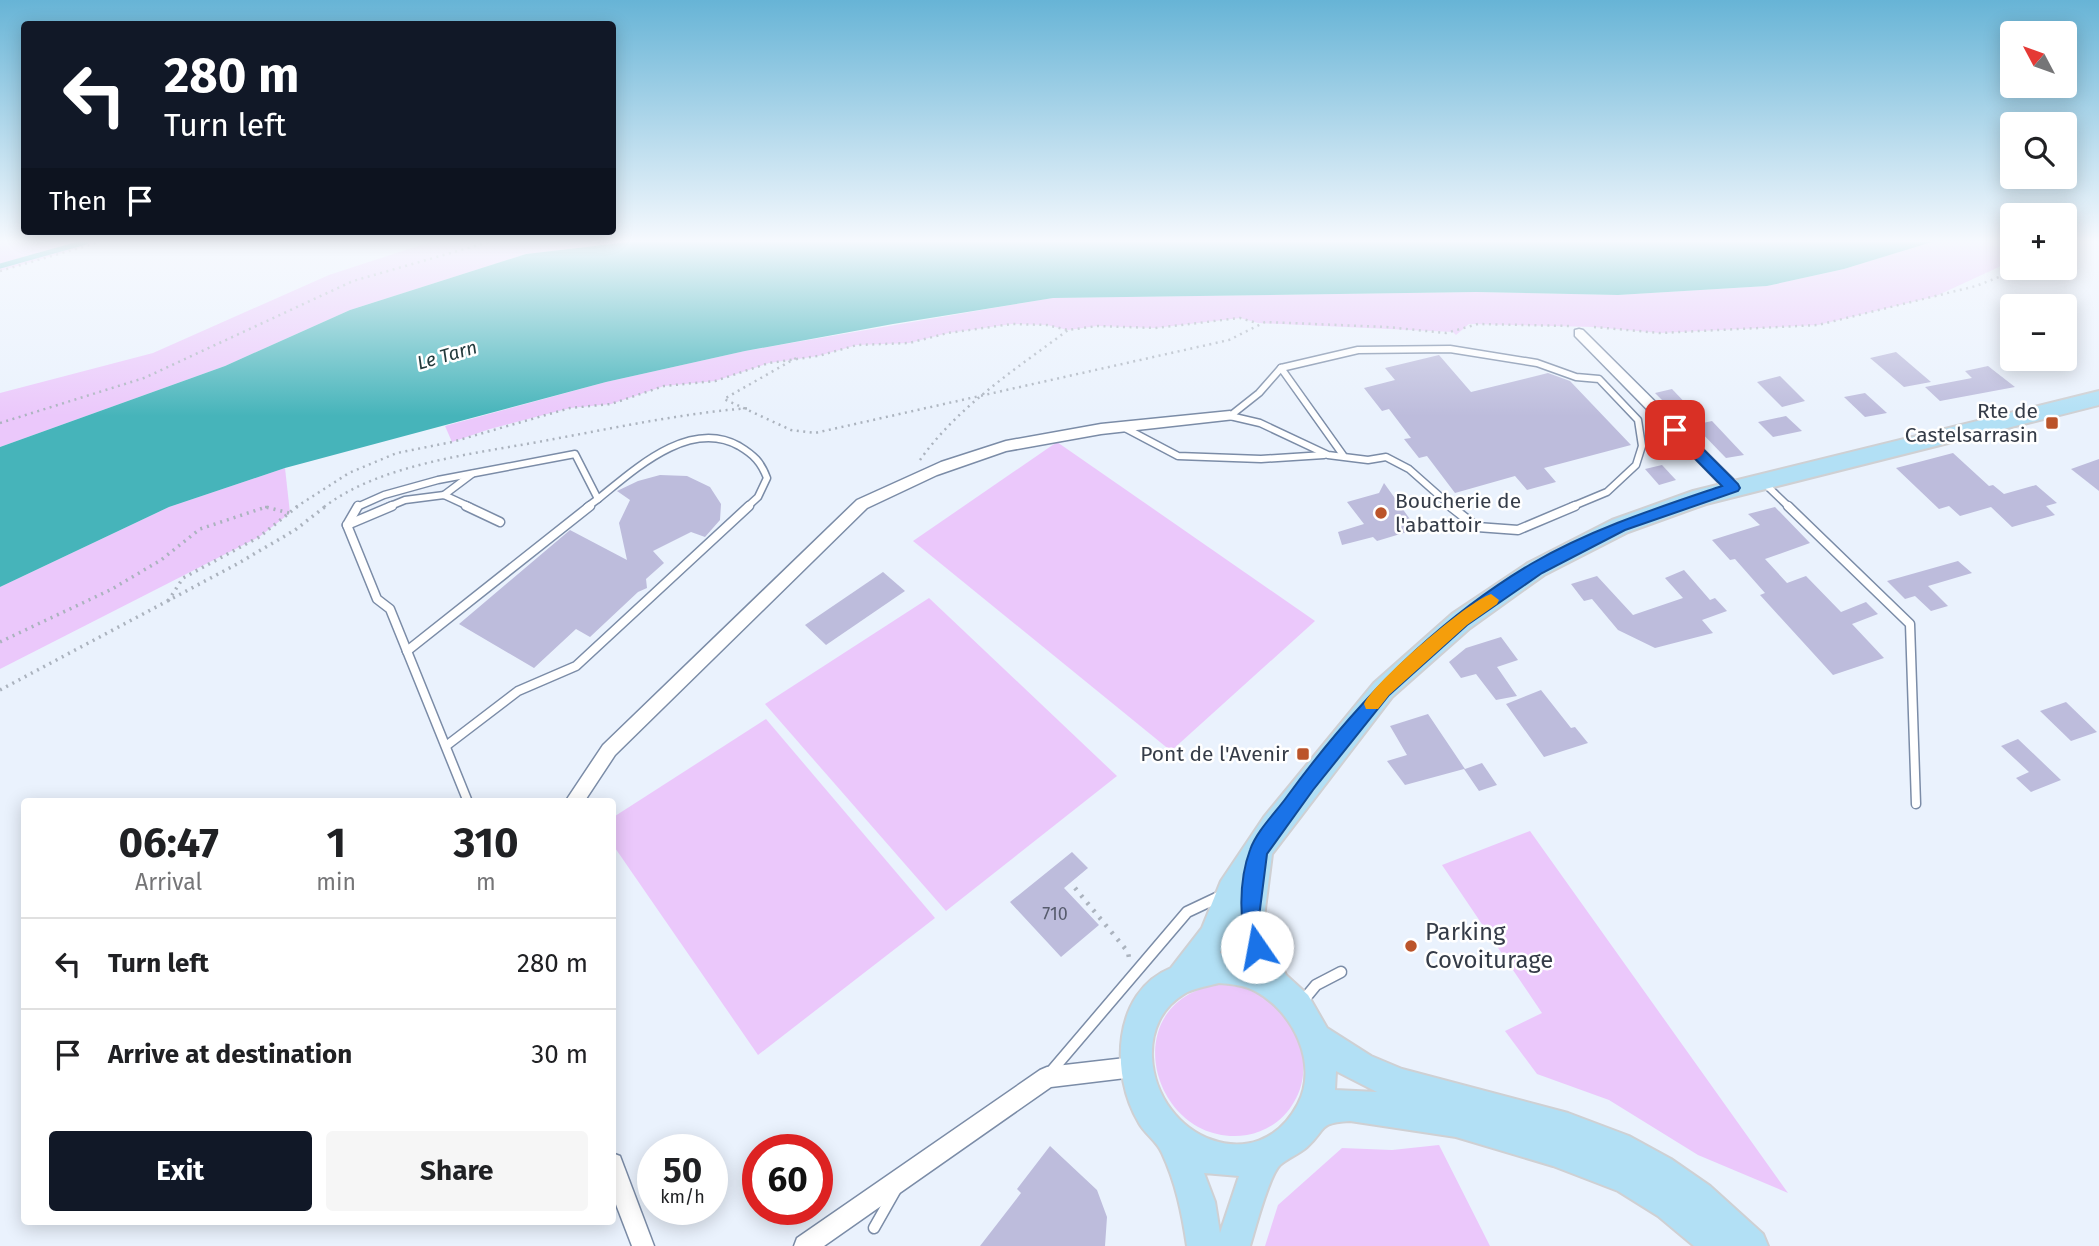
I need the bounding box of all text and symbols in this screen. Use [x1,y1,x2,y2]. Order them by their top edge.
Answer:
north arrow [2000,21,2077,98]
map controls [2000,21,2077,371]
text: 280 m [164,46,300,105]
icon: left [49,49,140,140]
text: Turn left [164,106,286,144]
button: search [2000,112,2077,189]
icon: arrive [121,182,159,220]
text: Then [49,186,107,217]
button: + [2000,203,2077,280]
button: − [2000,294,2077,371]
water label: Le Tarn [414,335,480,375]
place label: Rte de Castelsarrasin [1905,398,2038,448]
pin [1645,400,1705,460]
icon: arrive [1656,411,1694,449]
marker: Rte de Castelsarrasin [2044,415,2060,431]
place label: Boucherie de l'abattoir [1395,488,1521,538]
marker: Boucherie de l'abattoir [1373,505,1389,521]
place label: Pont de l'Avenir [1140,741,1289,767]
marker: Pont de l'Avenir [1295,746,1311,762]
text: 06:47 [118,818,219,868]
text: 1 [326,818,346,868]
text: 310 [453,818,518,868]
text: Arrival [135,868,202,896]
text: min [316,868,356,896]
text: m [476,868,496,896]
house number: 710 [1042,903,1068,925]
position arrow [1220,910,1294,984]
place label: Parking Covoiturage [1425,918,1553,974]
marker: Parking Covoiturage [1403,938,1419,954]
icon: left [49,945,87,983]
text: Turn left [108,948,209,979]
text: 280 m [517,948,588,979]
icon: arrive [49,1036,87,1074]
text: Arrive at destination [108,1039,352,1070]
text: 30 m [531,1039,588,1070]
button: Exit [49,1131,312,1211]
button: Share [326,1131,588,1211]
speed limit sign: 60 [742,1134,833,1225]
text: 50 [663,1149,702,1191]
text: km/h [660,1186,705,1208]

